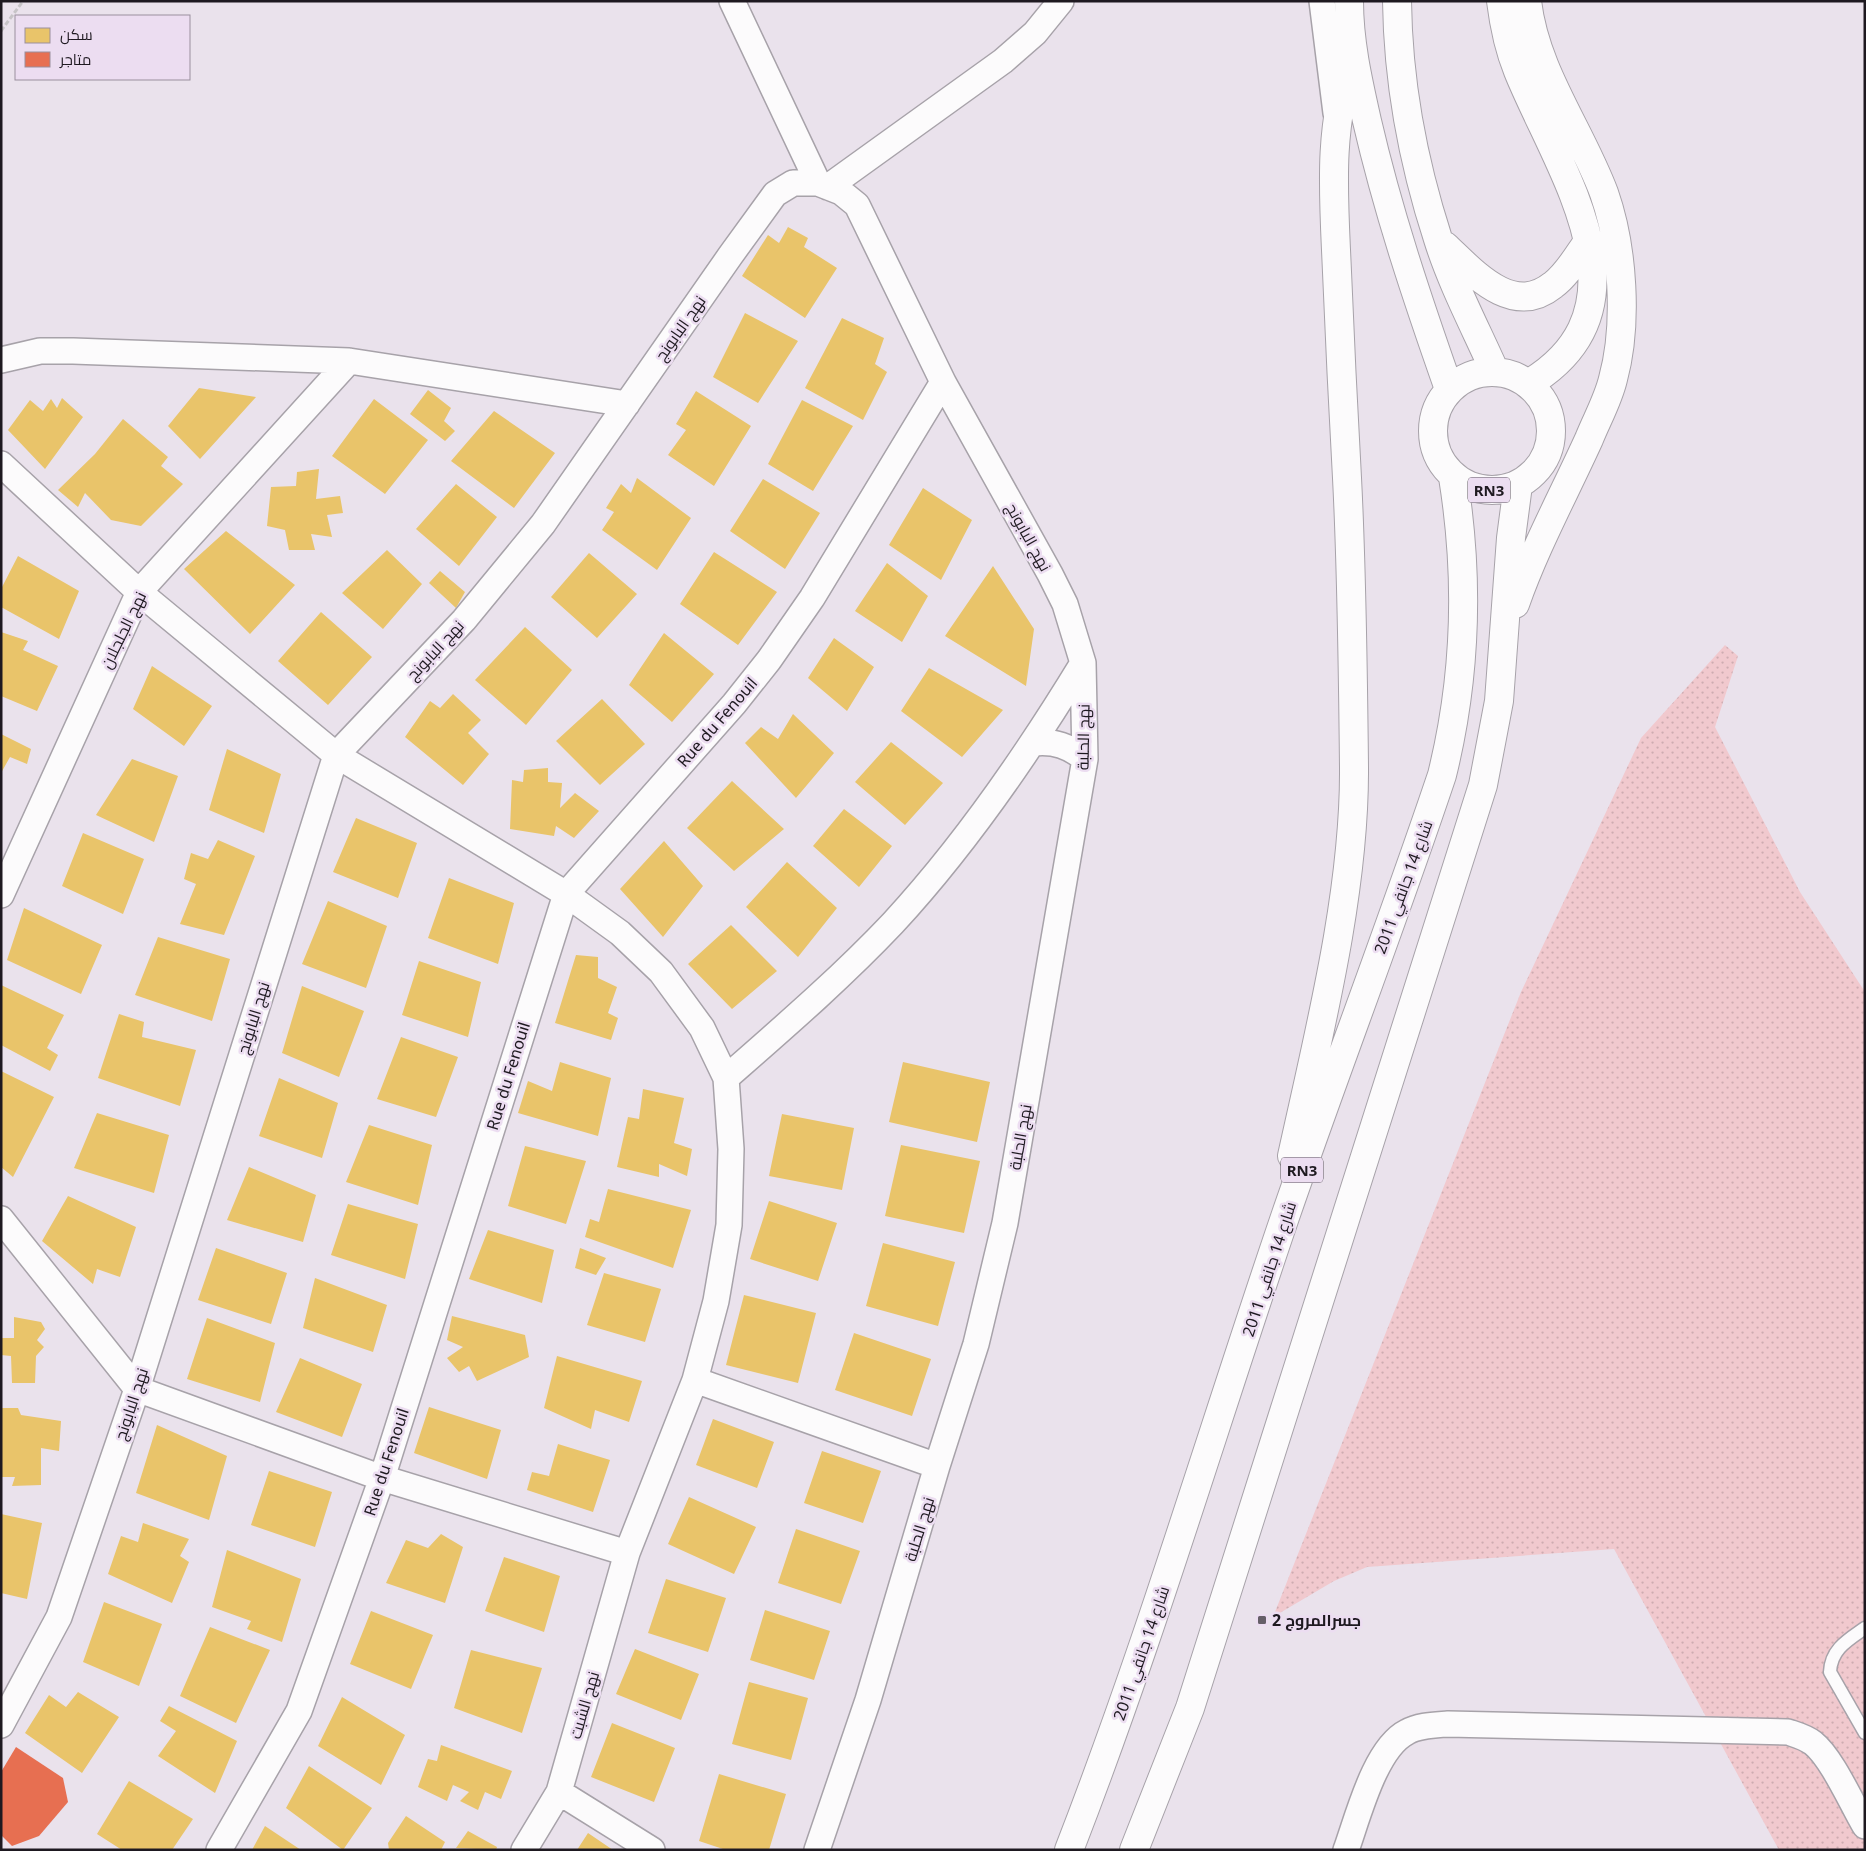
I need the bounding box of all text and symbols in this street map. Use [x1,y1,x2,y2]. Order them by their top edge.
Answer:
legend [15,15,190,80]
text: سكن [60,24,93,45]
text: متاجر [59,49,91,69]
street label: نهج البابونج [649,291,711,366]
road number: RN3 [1468,478,1510,502]
street label: نهج البابونج [1000,499,1057,576]
street label: نهج الجلجلان [95,588,152,673]
street label: نهج البابونج [401,615,469,686]
street label: Rue du Fenouil [672,673,762,771]
street label: نهج الحلبة [1071,704,1096,770]
street label: شارع 14 جانفي 2011 [1369,817,1440,958]
street label: نهج البابونج [232,979,275,1057]
street label: Rue du Fenouil [481,1019,535,1133]
street label: نهج الحلبة [1003,1102,1038,1172]
road number: RN3 [1281,1158,1323,1182]
street label: شارع 14 جانفي 2011 [1237,1199,1304,1340]
street label: نهج البابونج [109,1365,154,1443]
street label: Rue du Fenouil [358,1405,414,1519]
street label: نهج الحلبة [899,1494,940,1564]
street label: شارع 14 جانفي 2011 [1108,1583,1177,1724]
place label: جسرالمروج 2 [1272,1609,1361,1631]
marker: جسرالمروج 2 [1256,1614,1268,1626]
street label: نهج الشبت [564,1669,605,1742]

